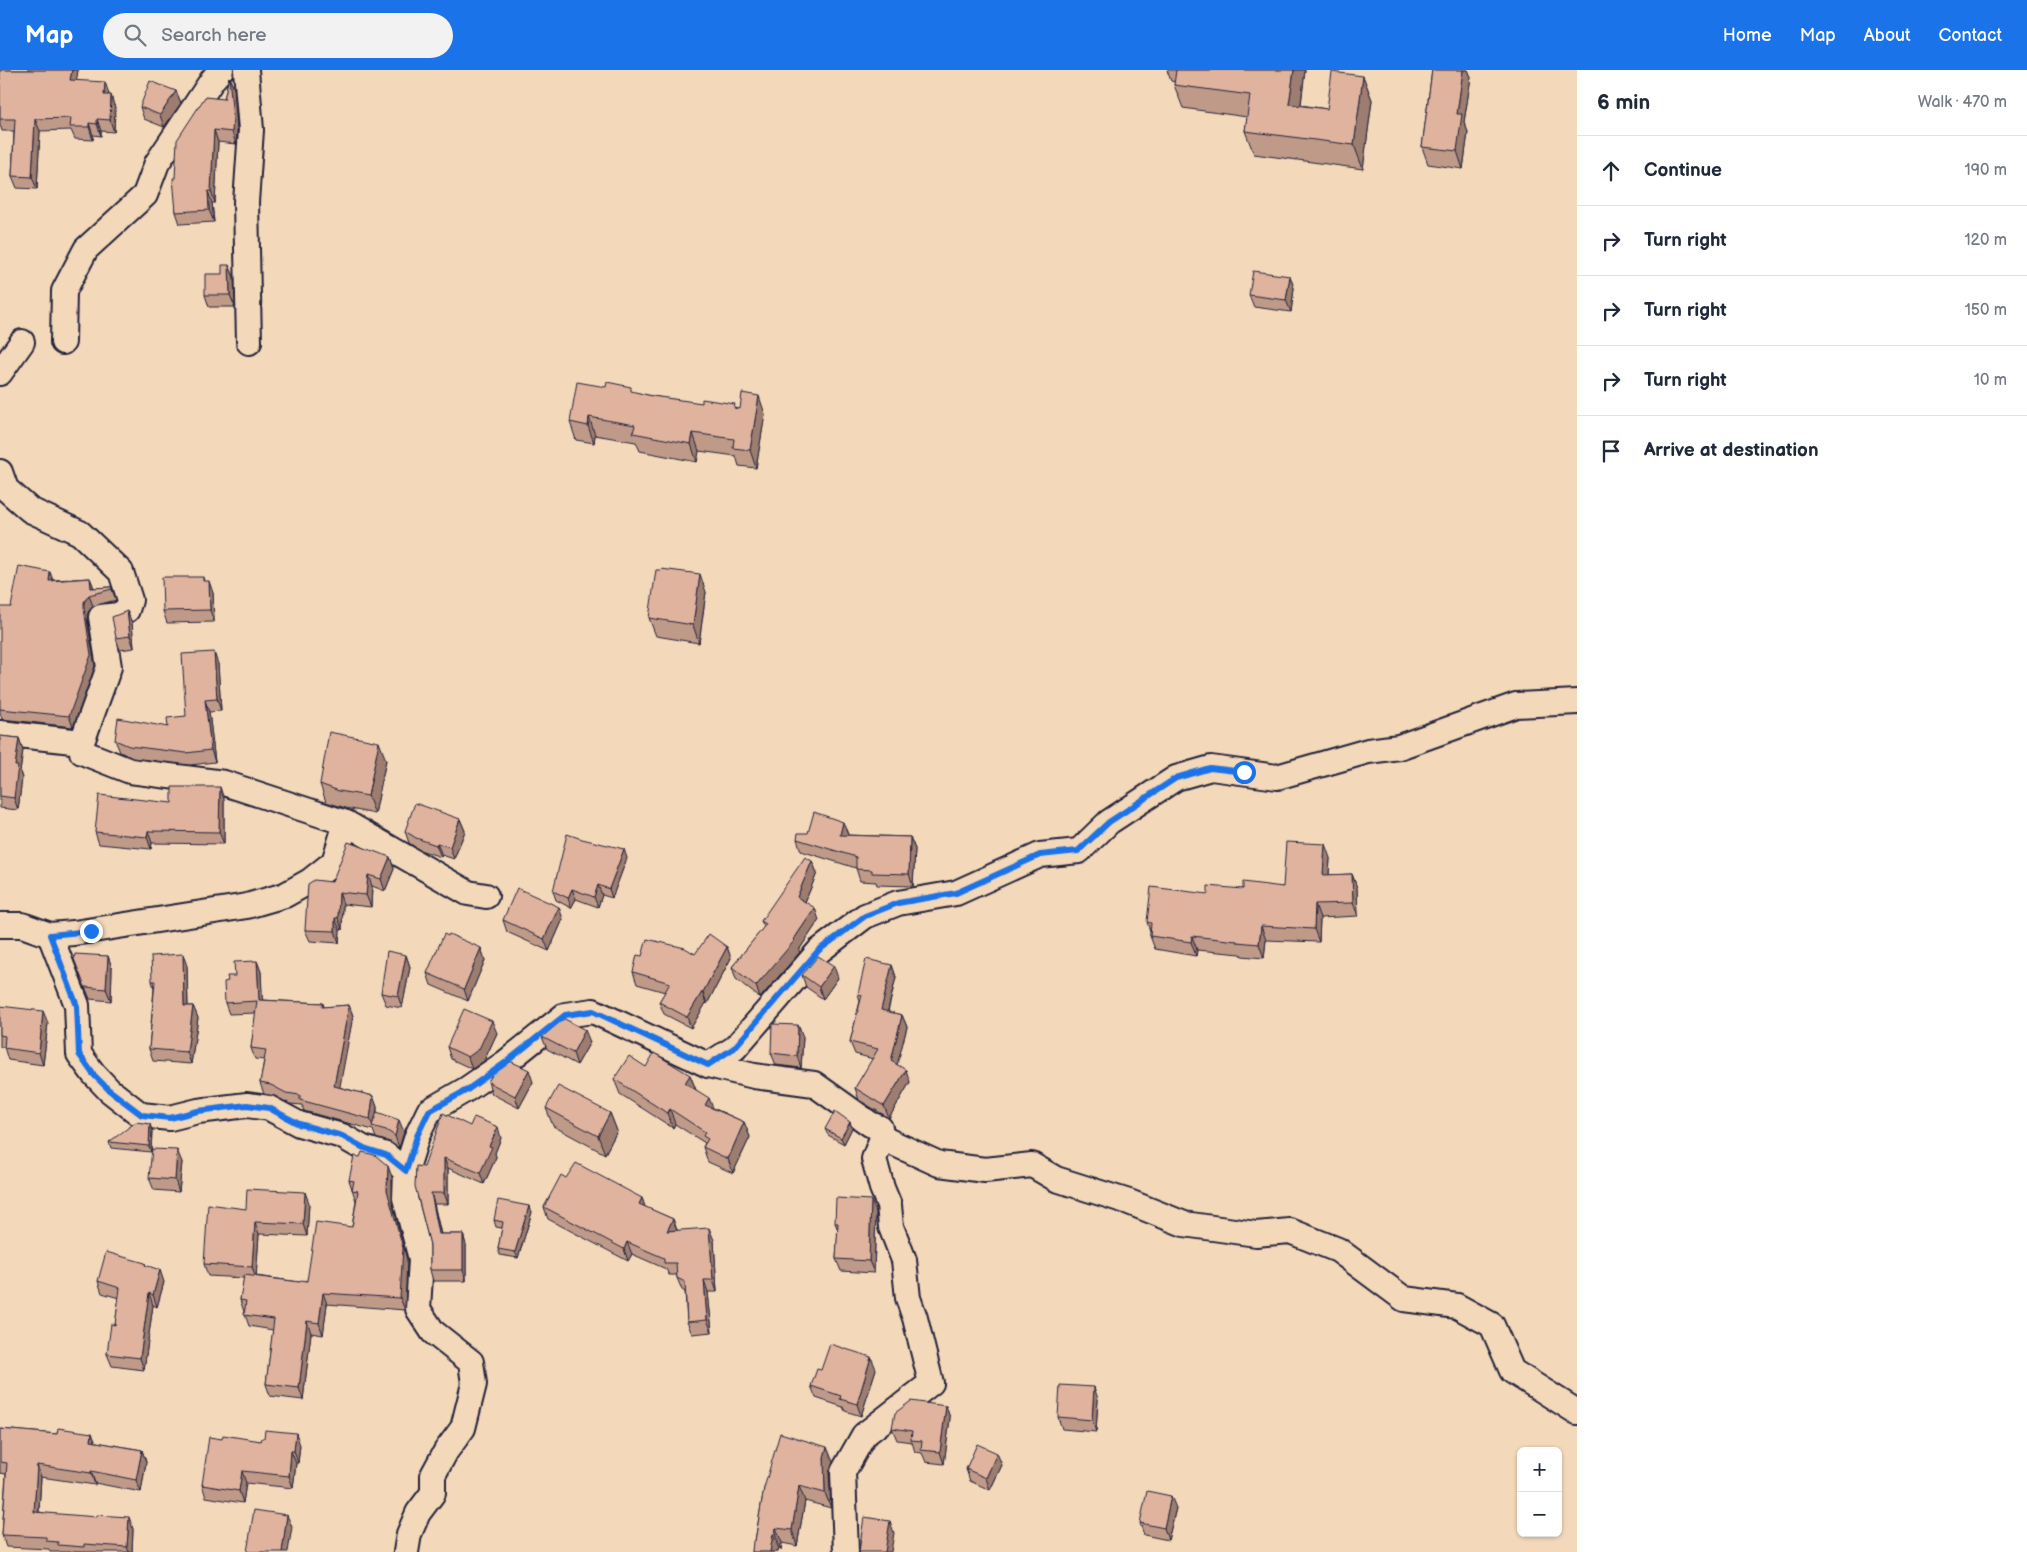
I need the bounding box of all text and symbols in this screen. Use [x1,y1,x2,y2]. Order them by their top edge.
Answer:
search box [103,13,453,58]
text: Map [25,21,73,50]
icon: search [121,21,149,49]
text: Search here [161,24,267,47]
text: Home [1723,25,1772,46]
text: Map [1800,25,1836,46]
text: About [1864,25,1911,46]
text: Contact [1939,25,2002,46]
text: 6 min [1597,90,1650,115]
text: Walk · 470 m [1918,93,2007,112]
icon: ahead [1597,157,1625,185]
text: Continue [1644,159,1722,182]
text: 190 m [1965,161,2007,180]
icon: right [1597,227,1625,255]
text: Turn right [1644,229,1727,252]
text: 120 m [1964,231,2007,250]
icon: right [1597,297,1625,325]
text: Turn right [1644,299,1727,322]
text: 150 m [1965,301,2007,320]
icon: right [1597,367,1625,395]
text: Turn right [1644,369,1727,392]
text: 10 m [1974,371,2007,390]
icon: arrive [1597,437,1625,465]
text: Arrive at destination [1644,439,1819,462]
route start [1233,761,1256,784]
route end [80,920,103,943]
map controls [1517,1447,1562,1537]
button: + [1517,1447,1562,1492]
button: − [1517,1492,1562,1537]

